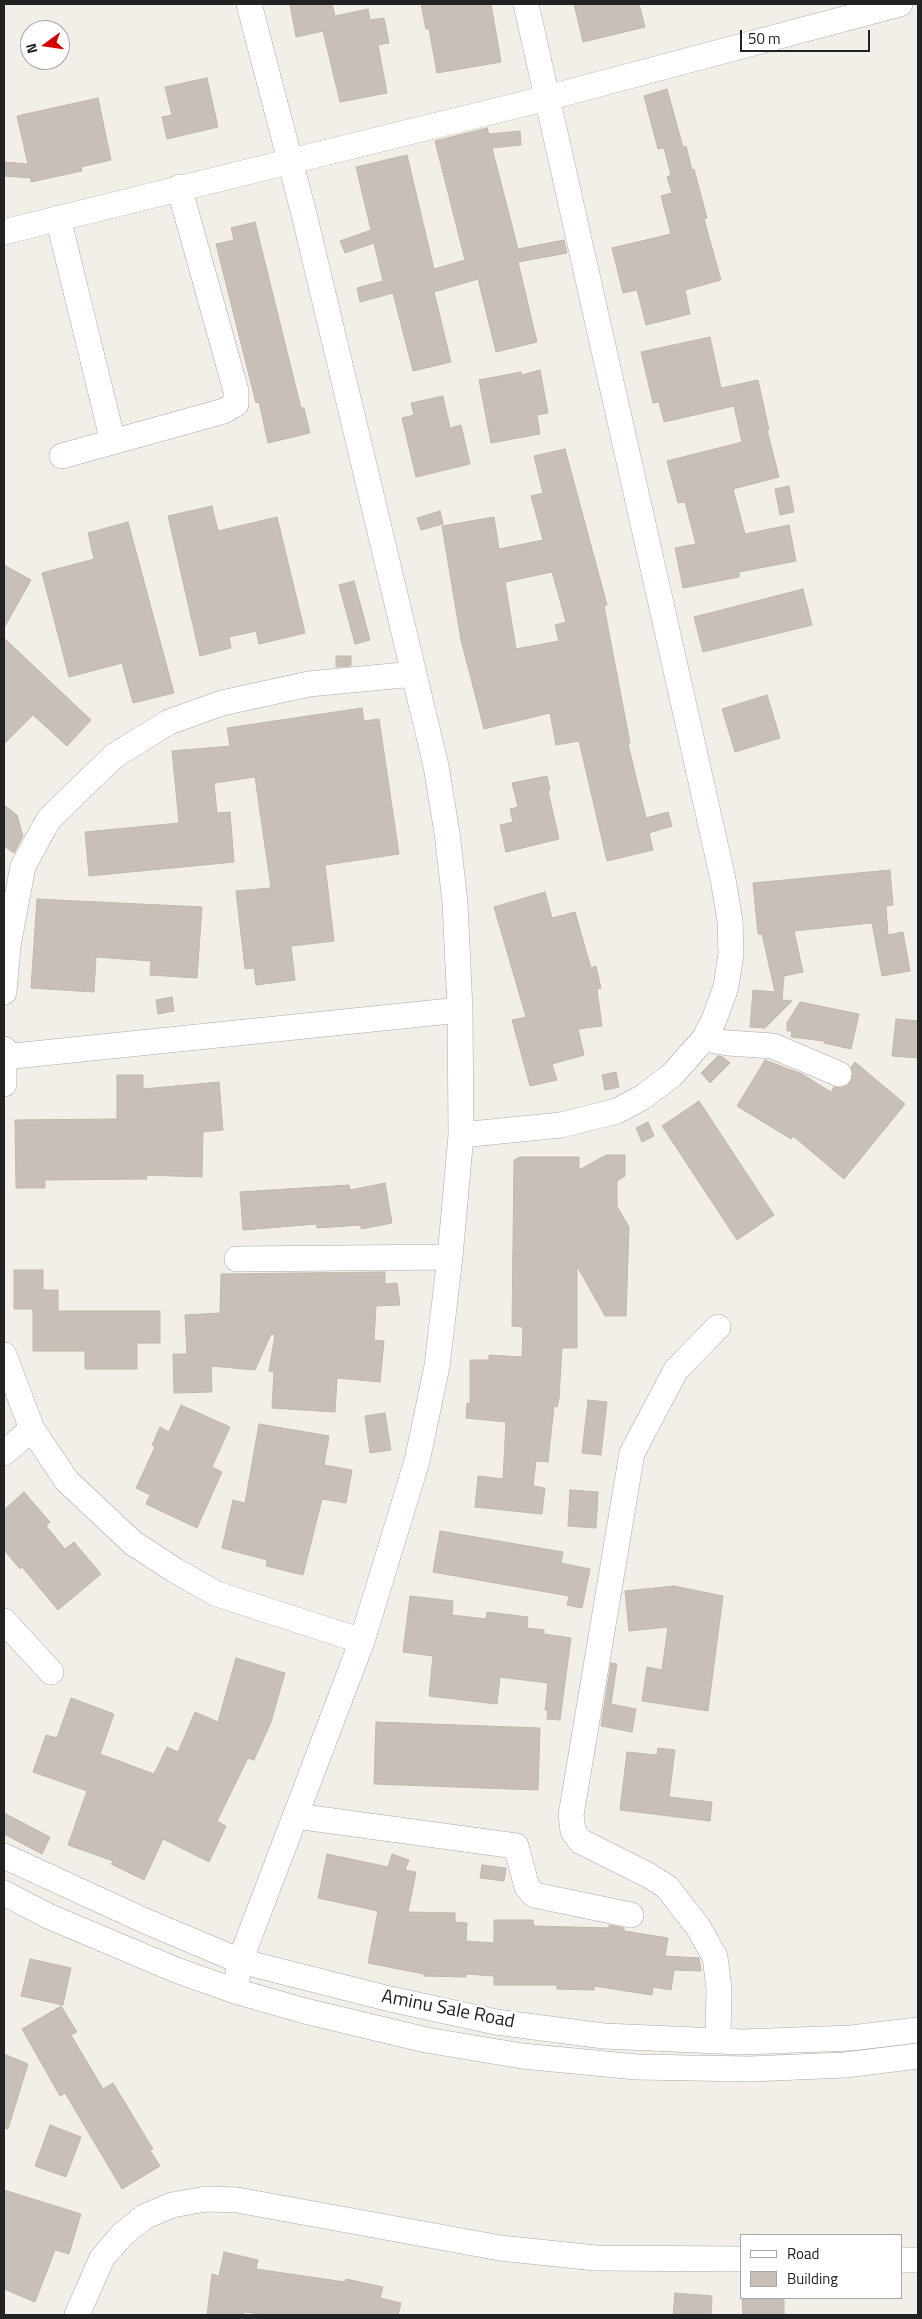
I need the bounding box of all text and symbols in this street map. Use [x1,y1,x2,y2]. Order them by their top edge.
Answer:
north arrow [20,20,70,70]
scale bar [742,20,872,52]
text: 50 m [748,27,781,50]
text: N [20,41,42,56]
street label: Aminu Sale Road [380,1986,516,2034]
legend [740,2234,902,2299]
text: Road [787,2242,819,2265]
text: Building [787,2267,838,2290]

